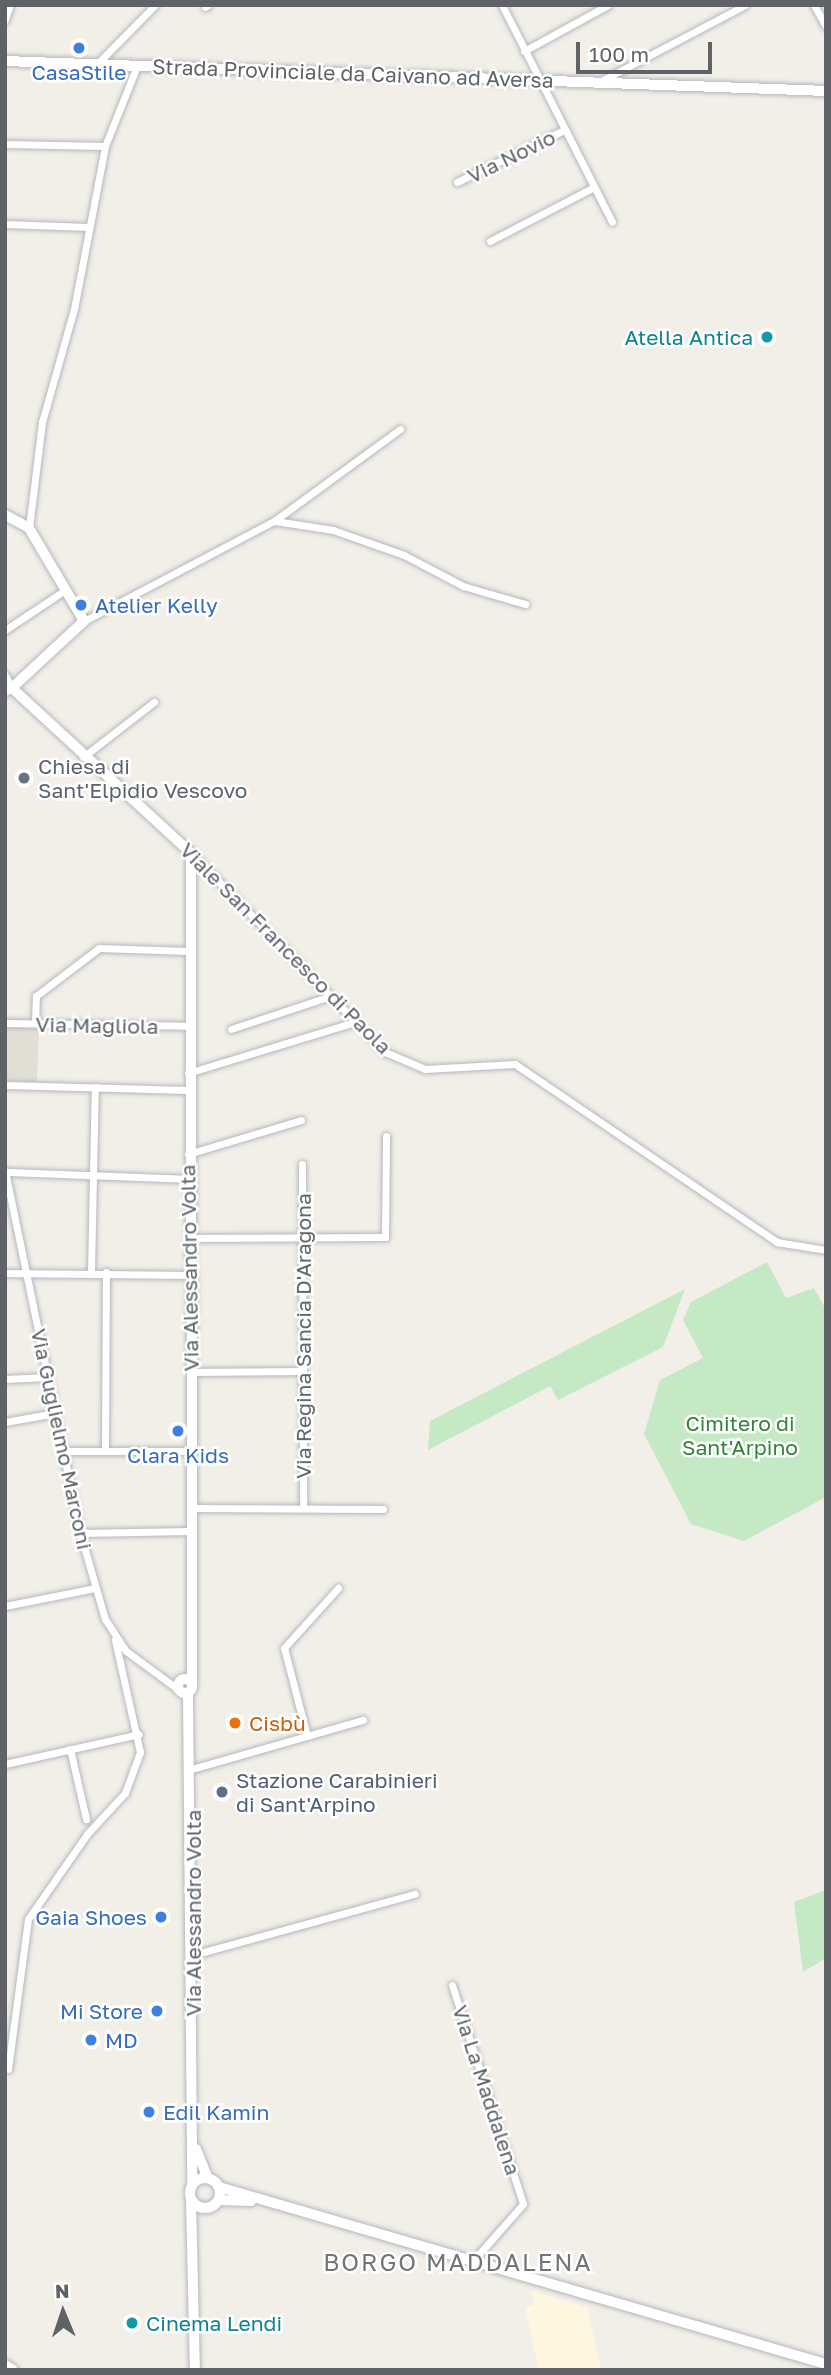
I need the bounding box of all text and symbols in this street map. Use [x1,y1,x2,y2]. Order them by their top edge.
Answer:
scale bar [579,28,716,72]
marker: CasaStile [71,40,87,56]
text: 100 m [589,41,649,67]
street label: Strada Provinciale da Caivano ad Aversa [152,53,554,93]
place label: CasaStile [32,59,126,85]
street label: Via Novio [463,124,559,188]
place label: Atella Antica [625,324,753,350]
marker: Atella Antica [759,329,775,345]
place label: Atelier Kelly [95,592,218,618]
marker: Atelier Kelly [73,597,89,613]
place label: Chiesa di Sant'Elpidio Vescovo [38,753,247,803]
marker: Chiesa di Sant'Elpidio Vescovo [16,770,32,786]
street label: Viale San Francesco di Paola [175,837,397,1059]
street label: Via Magliola [35,1011,159,1039]
street label: Via Alessandro Volta [175,1164,203,1372]
street label: Via Regina Sancia D'Aragona [290,1193,316,1479]
street label: Via Guglielmo Marconi [26,1326,98,1552]
park label: Cimitero di Sant'Arpino [682,1410,798,1460]
marker: Clara Kids [170,1423,186,1439]
place label: Clara Kids [127,1442,229,1468]
place label: Cisbù [249,1710,306,1736]
marker: Cisbù [227,1715,243,1731]
place label: Stazione Carabinieri di Sant'Arpino [236,1767,438,1817]
marker: Stazione Carabinieri di Sant'Arpino [214,1784,230,1800]
street label: Via Alessandro Volta [180,1810,206,2016]
place label: Gaia Shoes [35,1904,147,1930]
marker: Gaia Shoes [153,1909,169,1925]
place label: Mi Store [60,1998,143,2024]
street label: Via La Maddalena [448,2002,526,2178]
marker: Mi Store [149,2003,165,2019]
place label: MD [105,2027,138,2053]
marker: MD [83,2032,99,2048]
place label: Edil Kamin [163,2099,269,2125]
marker: Edil Kamin [141,2104,157,2120]
district label: BORGO MADDALENA [325,2248,591,2276]
north arrow [28,2277,98,2347]
text: N [55,2279,70,2302]
place label: Cinema Lendi [146,2310,282,2336]
marker: Cinema Lendi [124,2315,140,2331]

